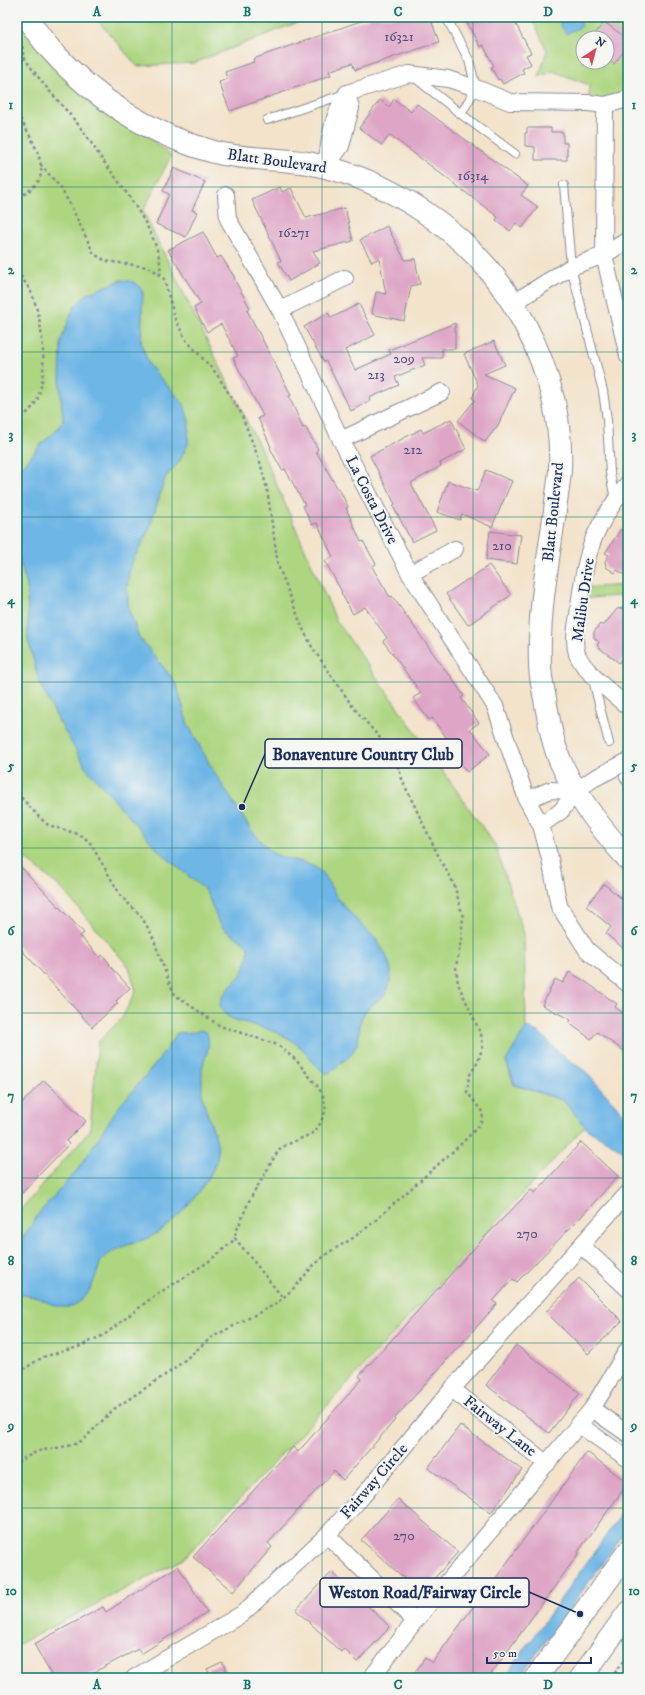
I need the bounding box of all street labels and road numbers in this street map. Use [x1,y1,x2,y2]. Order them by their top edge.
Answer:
street label: Blatt Boulevard [226,144,328,178]
street label: La Costa Drive [341,452,403,548]
street label: Blatt Boulevard [538,461,568,563]
street label: Malibu Drive [567,556,599,643]
street label: Fairway Lane [459,1391,541,1461]
street label: Fairway Circle [336,1439,412,1523]

